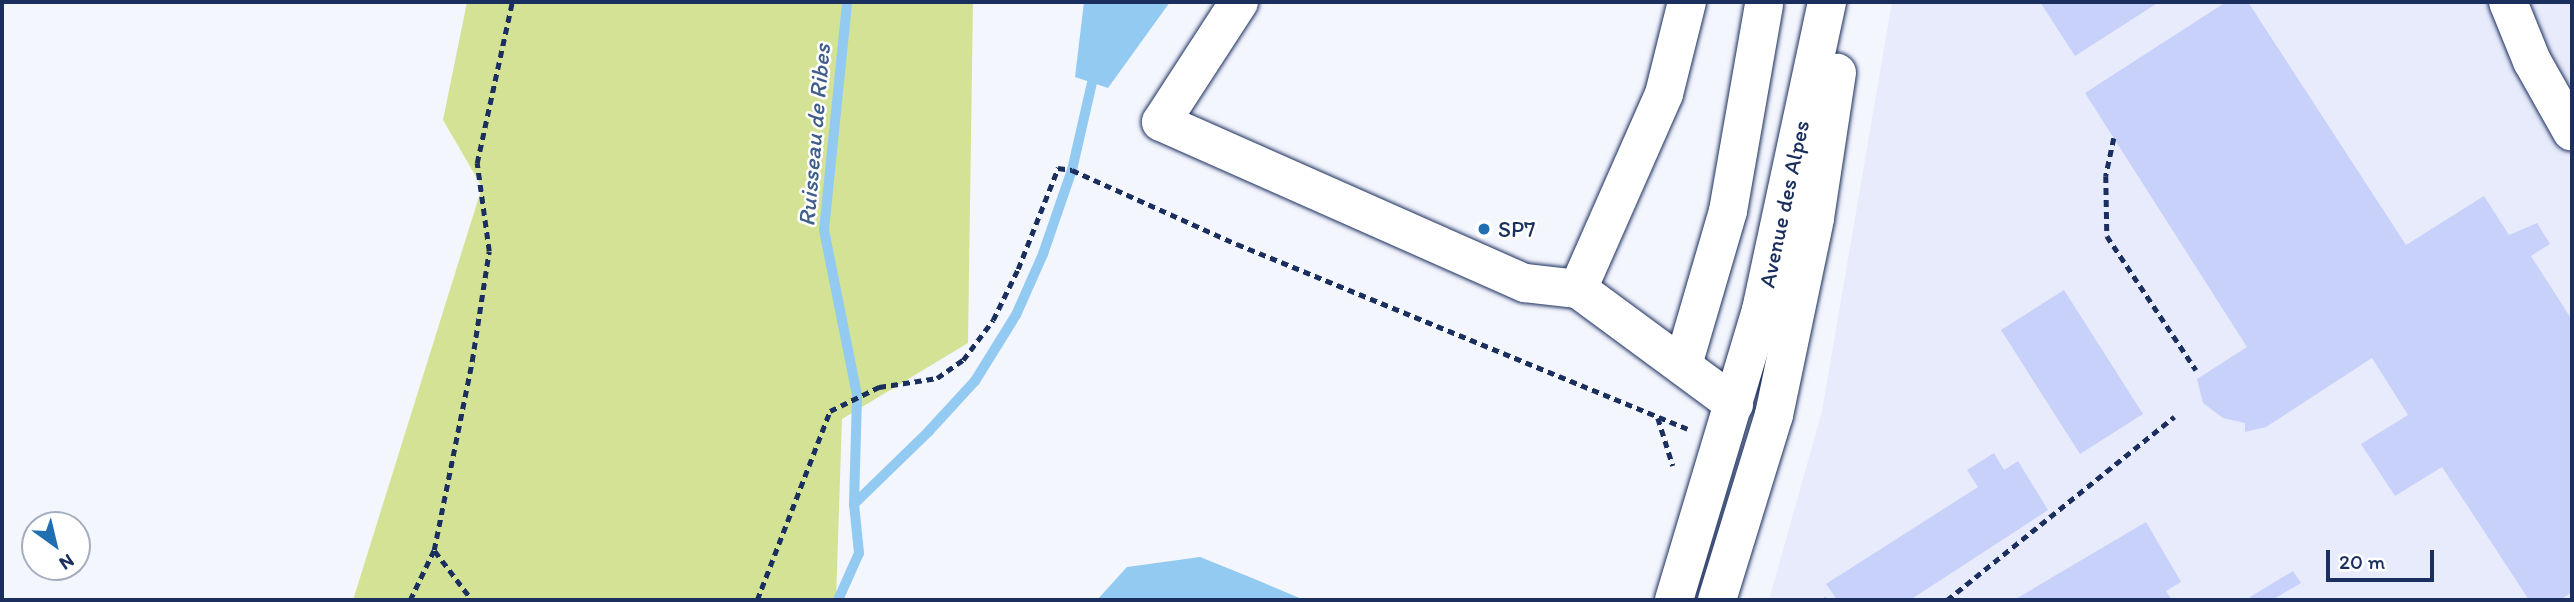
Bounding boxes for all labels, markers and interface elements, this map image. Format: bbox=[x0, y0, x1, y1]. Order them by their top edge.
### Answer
water label: Ruisseau de Ribes bbox=[792, 43, 836, 227]
street label: Avenue des Alpes bbox=[1753, 118, 1815, 290]
place label: SP7 bbox=[1498, 215, 1535, 243]
marker: SP7 bbox=[1476, 221, 1492, 237]
north arrow bbox=[21, 511, 91, 581]
scale bar bbox=[2329, 536, 2438, 580]
text: N bbox=[55, 549, 79, 575]
text: 20 m bbox=[2339, 549, 2385, 574]

